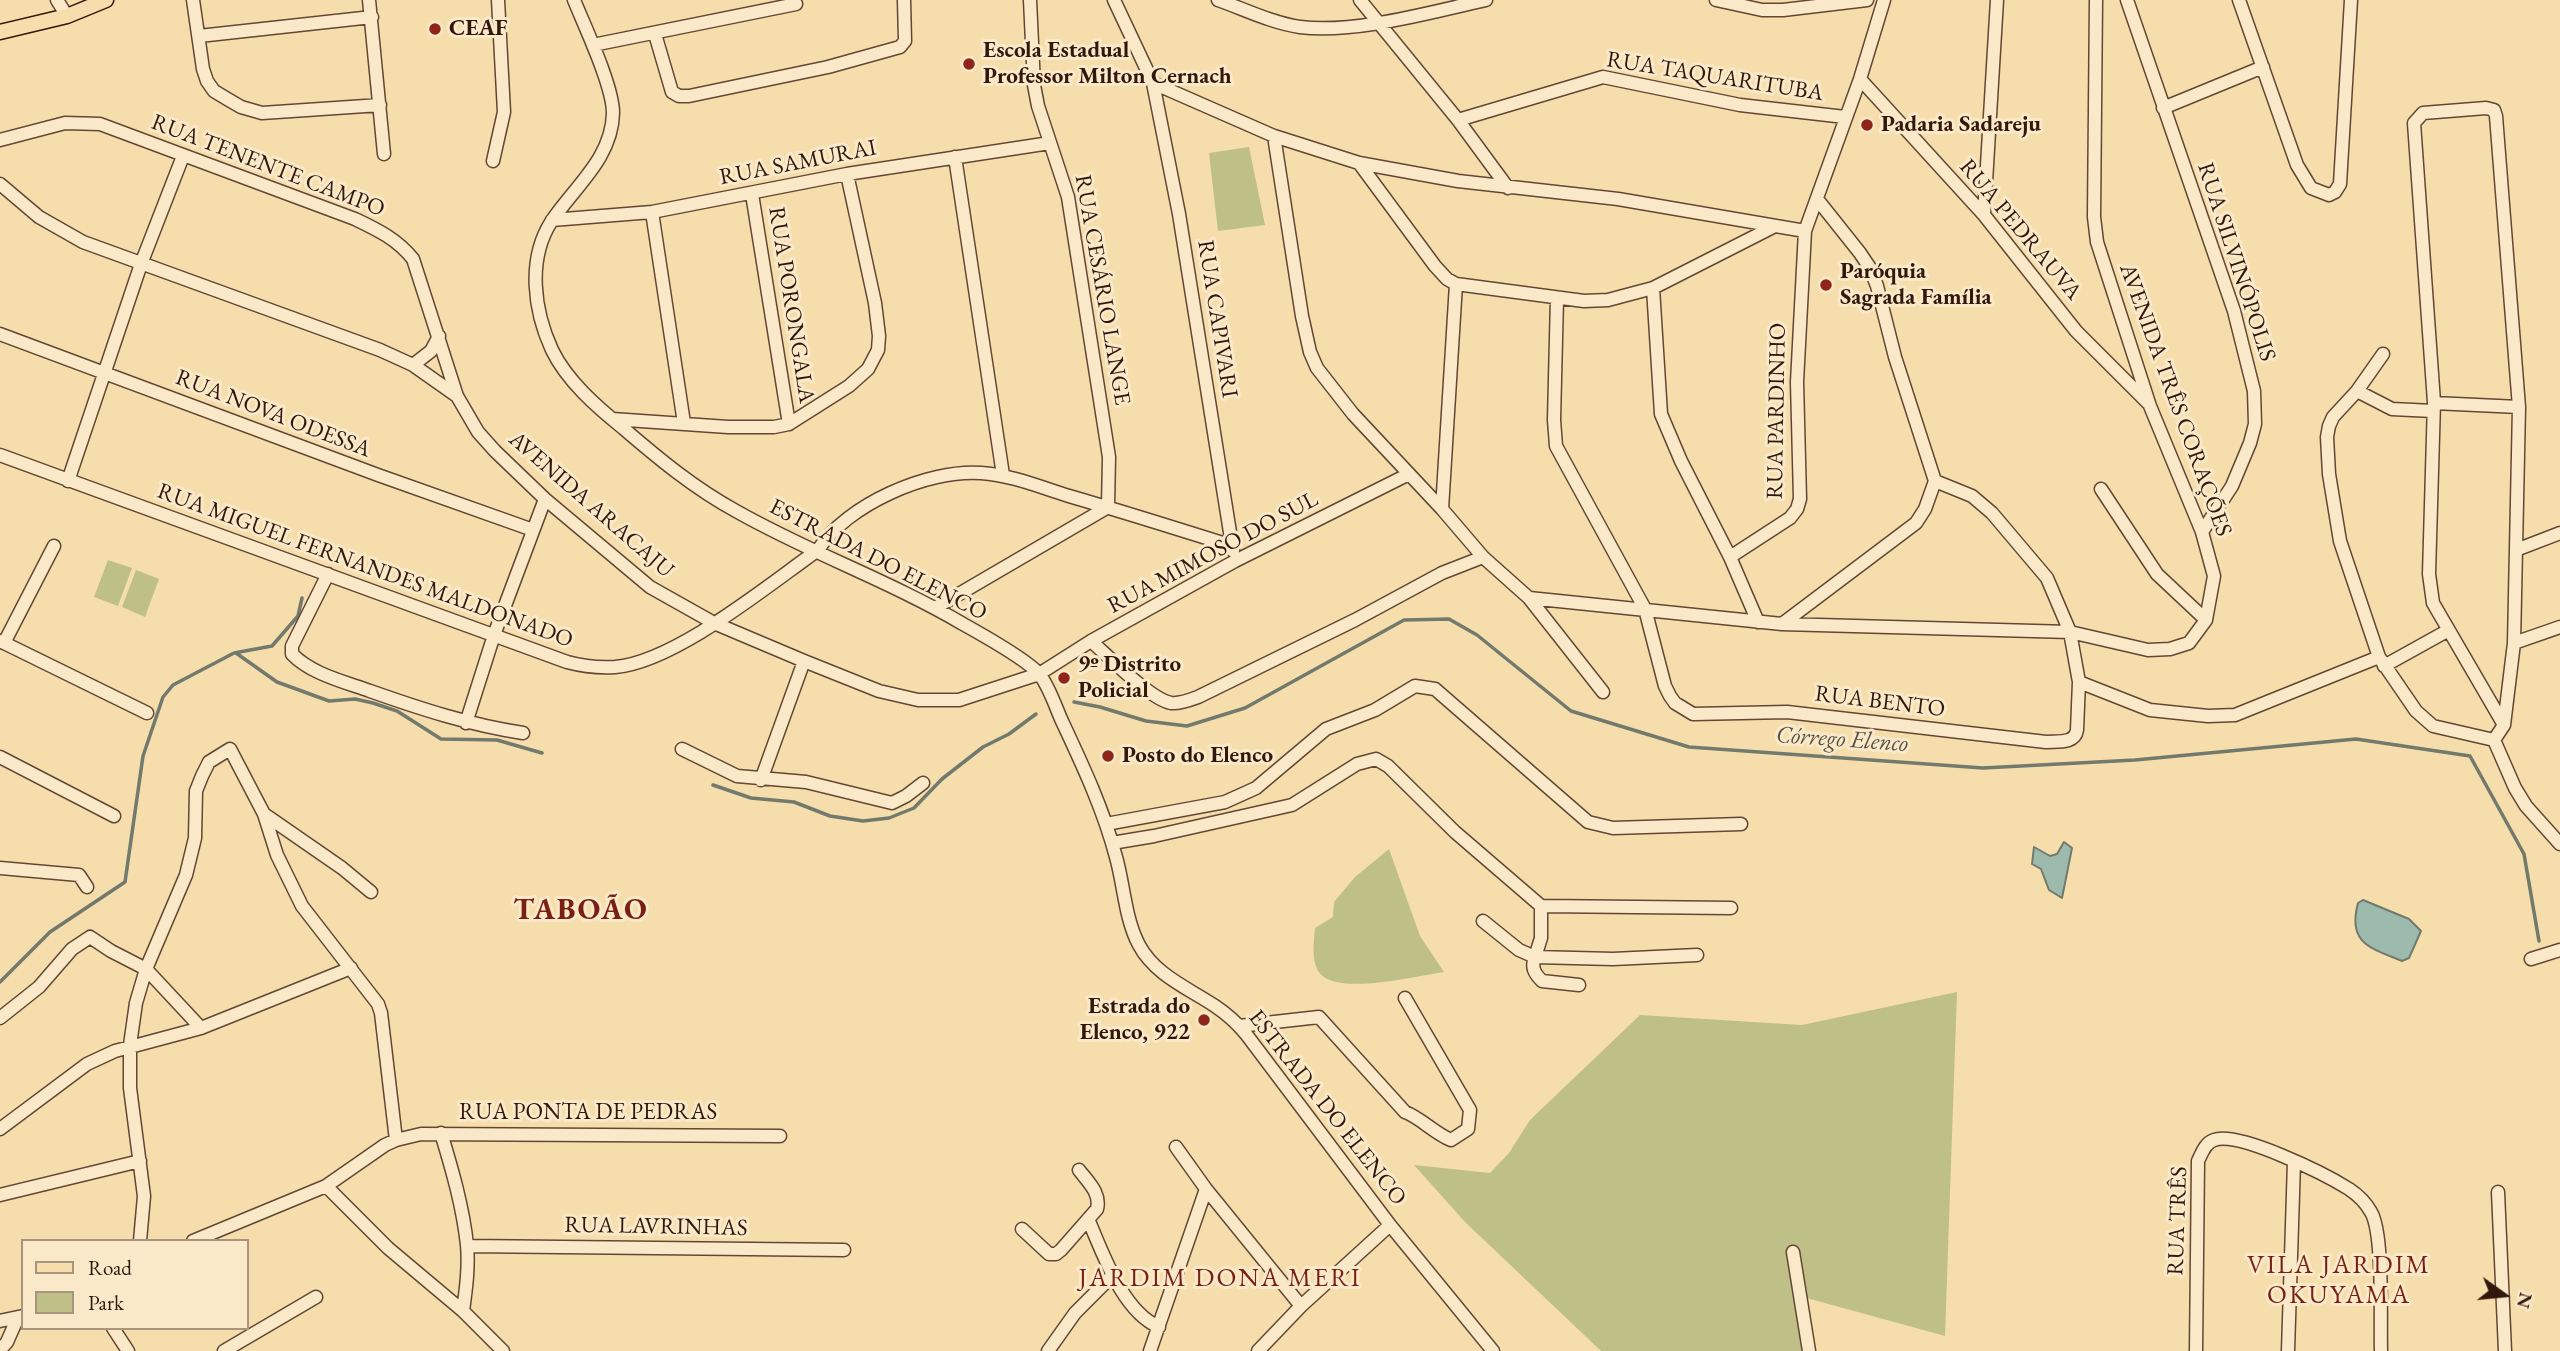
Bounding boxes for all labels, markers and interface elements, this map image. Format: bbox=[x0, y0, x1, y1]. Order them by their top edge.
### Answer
place label: CEAF bbox=[449, 15, 507, 43]
marker: CEAF bbox=[427, 21, 443, 37]
place label: Escola Estadual Professor Milton Cernach bbox=[983, 37, 1232, 91]
street label: RUA TAQUARITUBA bbox=[1605, 46, 1825, 108]
marker: Escola Estadual Professor Milton Cernach bbox=[961, 56, 977, 72]
street label: RUA TENENTE CAMPO bbox=[147, 109, 389, 223]
place label: Padaria Sadareju bbox=[1881, 111, 2041, 139]
marker: Padaria Sadareju bbox=[1859, 117, 1875, 133]
street label: RUA SAMURAI bbox=[717, 134, 879, 192]
street label: RUA PEDRAUVA bbox=[1953, 154, 2087, 306]
street label: RUA SILVINÓPOLIS bbox=[2191, 159, 2281, 365]
street label: RUA CESÁRIO LANGE bbox=[1068, 173, 1136, 407]
street label: RUA PORONGALA bbox=[762, 205, 820, 405]
street label: RUA CAPIVARI bbox=[1191, 238, 1243, 400]
place label: Paróquia Sagrada Família bbox=[1840, 258, 1992, 312]
street label: AVENIDA TRÊS CORAÇÕES bbox=[2113, 260, 2237, 540]
marker: Paróquia Sagrada Família bbox=[1818, 277, 1834, 293]
street label: RUA PARDINHO bbox=[1762, 323, 1792, 499]
street label: RUA NOVA ODESSA bbox=[171, 364, 375, 464]
street label: AVENIDA ARACAJU bbox=[503, 426, 679, 584]
street label: RUA MIGUEL FERNANDES MALDONADO bbox=[153, 478, 577, 654]
street label: RUA MIMOSO DO SUL bbox=[1103, 486, 1323, 620]
street label: ESTRADA DO ELENCO bbox=[765, 493, 991, 627]
place label: 9º Distrito Policial bbox=[1078, 651, 1181, 705]
marker: 9º Distrito Policial bbox=[1056, 670, 1072, 686]
street label: RUA BENTO bbox=[1813, 680, 1947, 724]
water label: Córrego Elenco bbox=[1775, 721, 1909, 759]
place label: Posto do Elenco bbox=[1122, 742, 1273, 770]
marker: Posto do Elenco bbox=[1100, 748, 1116, 764]
district label: TABOÃO bbox=[514, 893, 648, 929]
place label: Estrada do Elenco, 922 bbox=[1080, 993, 1190, 1047]
street label: ESTRADA DO ELENCO bbox=[1242, 1005, 1412, 1211]
marker: Estrada do Elenco, 922 bbox=[1196, 1012, 1212, 1028]
street label: RUA PONTA DE PEDRAS bbox=[459, 1099, 717, 1127]
street label: RUA TRÊS bbox=[2162, 1166, 2194, 1276]
street label: RUA LAVRINHAS bbox=[564, 1212, 748, 1242]
legend bbox=[21, 1239, 248, 1330]
district label: VILA JARDIM OKUYAMA bbox=[2248, 1250, 2430, 1312]
text: Road bbox=[88, 1254, 132, 1281]
north arrow bbox=[2469, 1260, 2539, 1330]
district label: JARDIM DONA MERI bbox=[1080, 1263, 1360, 1295]
text: Park bbox=[88, 1289, 124, 1316]
text: N bbox=[2511, 1290, 2539, 1311]

